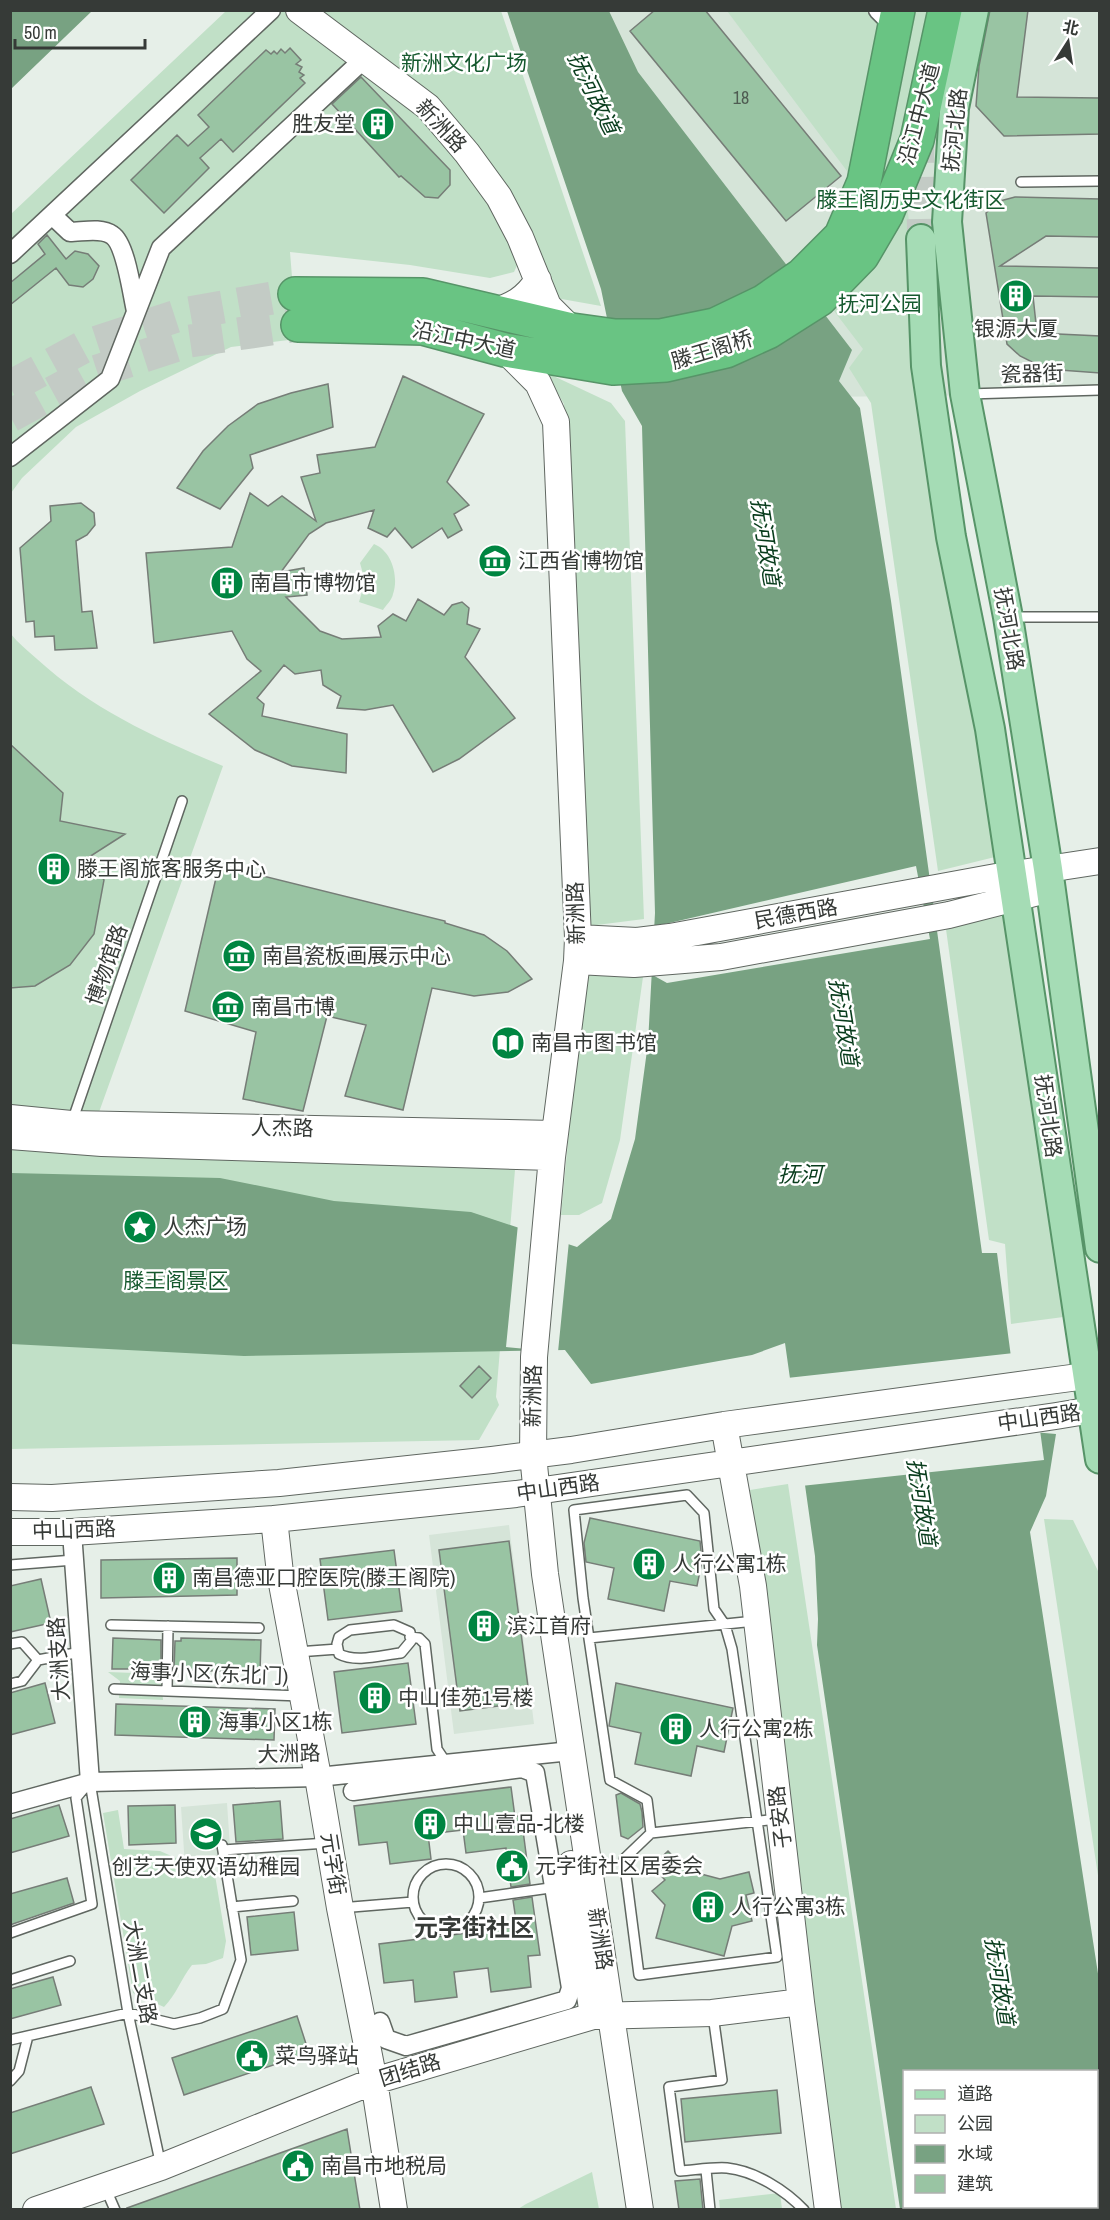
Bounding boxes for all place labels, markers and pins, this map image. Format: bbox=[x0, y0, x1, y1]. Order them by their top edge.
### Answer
building icon: 胜友堂 bbox=[360, 106, 396, 142]
place label: 胜友堂 bbox=[292, 109, 355, 138]
building icon: 银源大厦 bbox=[998, 278, 1034, 314]
place label: 银源大厦 bbox=[974, 314, 1058, 343]
museum icon: 江西省博物馆 bbox=[477, 543, 513, 579]
place label: 江西省博物馆 bbox=[518, 546, 644, 575]
building icon: 南昌市博物馆 bbox=[209, 565, 245, 601]
place label: 南昌市博物馆 bbox=[250, 568, 376, 597]
building icon: 滕王阁旅客服务中心 bbox=[36, 851, 72, 887]
place label: 滕王阁旅客服务中心 bbox=[77, 854, 266, 883]
museum icon: 南昌瓷板画展示中心 bbox=[221, 938, 257, 974]
place label: 南昌瓷板画展示中心 bbox=[262, 941, 451, 970]
museum icon: 南昌市博 bbox=[210, 989, 246, 1025]
place label: 南昌市博 bbox=[251, 992, 335, 1021]
library icon: 南昌市图书馆 bbox=[490, 1025, 526, 1061]
place label: 南昌市图书馆 bbox=[531, 1028, 657, 1057]
place icon: 人杰广场 bbox=[122, 1209, 158, 1245]
place label: 人杰广场 bbox=[163, 1212, 247, 1241]
building icon: 人行公寓1栋 bbox=[631, 1546, 667, 1582]
place label: 人行公寓1栋 bbox=[672, 1549, 787, 1578]
building icon: 南昌德亚口腔医院(滕王阁院) bbox=[151, 1560, 187, 1596]
place label: 南昌德亚口腔医院(滕王阁院) bbox=[192, 1563, 455, 1592]
building icon: 滨江首府 bbox=[466, 1608, 502, 1644]
place label: 滨江首府 bbox=[507, 1611, 591, 1640]
building icon: 中山佳苑1号楼 bbox=[357, 1680, 393, 1716]
place label: 中山佳苑1号楼 bbox=[398, 1683, 534, 1712]
building icon: 海事小区1栋 bbox=[177, 1704, 213, 1740]
place label: 海事小区1栋 bbox=[218, 1707, 333, 1736]
building icon: 人行公寓2栋 bbox=[658, 1711, 694, 1747]
place label: 人行公寓2栋 bbox=[699, 1714, 814, 1743]
building icon: 中山壹品-北楼 bbox=[412, 1806, 448, 1842]
place label: 中山壹品-北楼 bbox=[453, 1809, 585, 1838]
school or university icon: 创艺天使双语幼稚园 bbox=[188, 1816, 224, 1852]
public building icon: 元字街社区居委会 bbox=[494, 1848, 530, 1884]
place label: 元字街社区居委会 bbox=[535, 1851, 703, 1880]
place label: 创艺天使双语幼稚园 bbox=[112, 1852, 301, 1881]
building icon: 人行公寓3栋 bbox=[690, 1889, 726, 1925]
place label: 人行公寓3栋 bbox=[731, 1892, 846, 1921]
public building icon: 菜鸟驿站 bbox=[234, 2038, 270, 2074]
place label: 菜鸟驿站 bbox=[275, 2041, 359, 2070]
public building icon: 南昌市地税局 bbox=[280, 2148, 316, 2184]
place label: 南昌市地税局 bbox=[321, 2151, 447, 2180]

